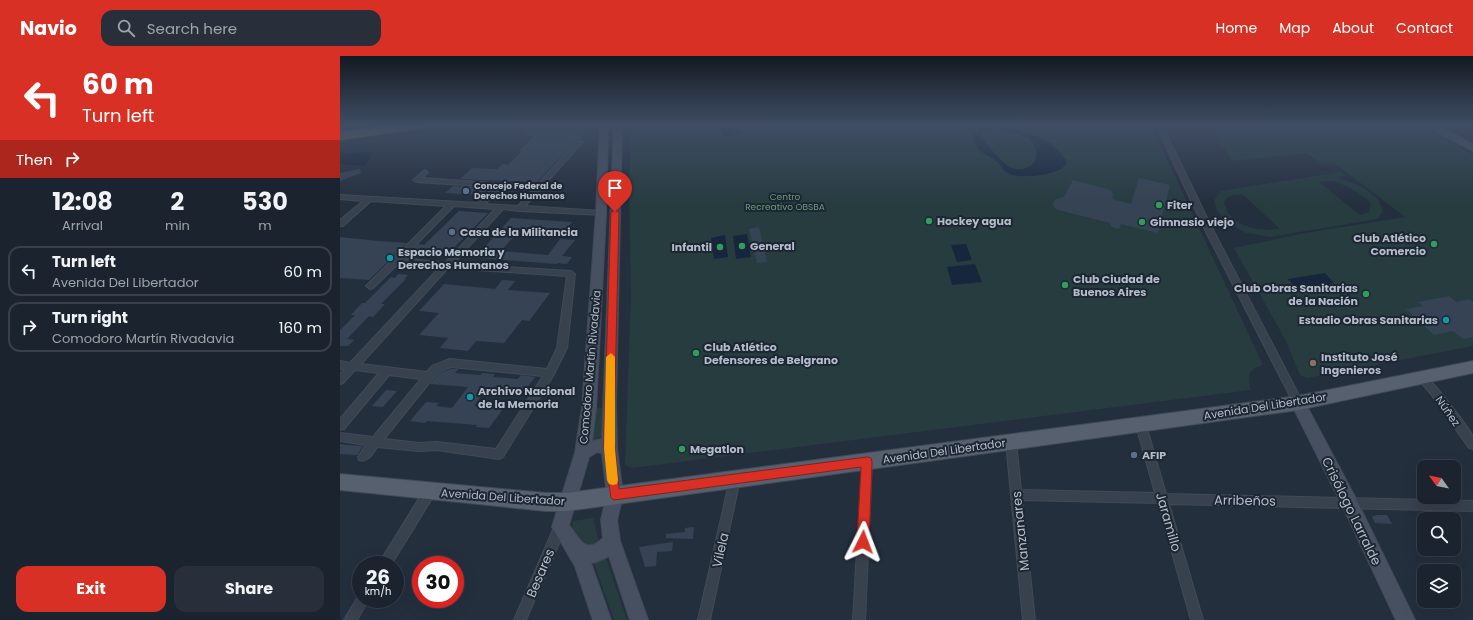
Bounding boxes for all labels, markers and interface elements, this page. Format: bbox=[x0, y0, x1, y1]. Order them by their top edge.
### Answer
search box bbox=[101, 10, 381, 46]
text: Navio bbox=[20, 15, 77, 42]
icon: search bbox=[115, 17, 137, 39]
text: Search here bbox=[147, 18, 237, 39]
text: Home bbox=[1215, 18, 1257, 38]
text: Map bbox=[1279, 18, 1310, 38]
text: About bbox=[1332, 18, 1374, 38]
text: Contact bbox=[1396, 18, 1453, 38]
text: 60 m bbox=[82, 65, 154, 104]
icon: left bbox=[16, 72, 68, 124]
text: Turn left bbox=[82, 103, 154, 128]
icon: right bbox=[61, 148, 83, 170]
text: Then bbox=[16, 149, 53, 170]
pin bbox=[598, 171, 632, 212]
icon: arrive bbox=[604, 177, 626, 199]
place label: Concejo Federal de Derechos Humanos bbox=[474, 180, 565, 202]
text: 12:08 bbox=[52, 185, 113, 218]
text: 2 bbox=[171, 185, 184, 218]
text: 530 bbox=[242, 185, 288, 218]
marker: Concejo Federal de Derechos Humanos bbox=[461, 186, 471, 196]
park label: Centro Recreativo OBSBA bbox=[745, 191, 825, 213]
place label: Fiter bbox=[1167, 197, 1193, 213]
marker: Fiter bbox=[1154, 200, 1164, 210]
place label: Hockey agua bbox=[937, 213, 1011, 229]
place label: Gimnasio viejo bbox=[1150, 214, 1234, 230]
text: Arrival bbox=[62, 216, 103, 235]
text: min bbox=[165, 216, 190, 235]
text: m bbox=[258, 216, 272, 235]
marker: Hockey agua bbox=[924, 216, 934, 226]
marker: Gimnasio viejo bbox=[1137, 217, 1147, 227]
place label: Casa de la Militancia bbox=[460, 224, 578, 240]
marker: Casa de la Militancia bbox=[447, 227, 457, 237]
place label: Club Atlético Comercio bbox=[1353, 230, 1426, 259]
place label: General bbox=[750, 238, 795, 254]
place label: Infantil bbox=[672, 239, 712, 255]
marker: Club Atlético Comercio bbox=[1429, 239, 1439, 249]
marker: General bbox=[737, 241, 747, 251]
marker: Infantil bbox=[715, 242, 725, 252]
place label: Espacio Memoria y Derechos Humanos bbox=[398, 244, 509, 273]
text: Turn left bbox=[52, 251, 116, 272]
marker: Espacio Memoria y Derechos Humanos bbox=[385, 253, 395, 263]
icon: left bbox=[18, 260, 40, 282]
text: 60 m bbox=[284, 261, 322, 282]
place label: Club Ciudad de Buenos Aires bbox=[1073, 271, 1160, 300]
text: Avenida Del Libertador bbox=[52, 273, 199, 292]
marker: Club Ciudad de Buenos Aires bbox=[1060, 280, 1070, 290]
place label: Club Obras Sanitarias de la Nación bbox=[1234, 280, 1358, 309]
street label: Comodoro Martín Rivadavia bbox=[575, 289, 605, 445]
marker: Club Obras Sanitarias de la Nación bbox=[1361, 289, 1371, 299]
text: Turn right bbox=[52, 307, 128, 328]
place label: Estadio Obras Sanitarias bbox=[1299, 312, 1438, 328]
marker: Estadio Obras Sanitarias bbox=[1441, 315, 1451, 325]
icon: right bbox=[18, 316, 40, 338]
text: 160 m bbox=[279, 317, 322, 338]
text: Comodoro Martín Rivadavia bbox=[52, 329, 234, 348]
place label: Club Atlético Defensores de Belgrano bbox=[704, 339, 838, 368]
marker: Club Atlético Defensores de Belgrano bbox=[691, 348, 701, 358]
place label: Instituto José Ingenieros bbox=[1321, 349, 1398, 378]
marker: Instituto José Ingenieros bbox=[1308, 358, 1318, 368]
place label: Archivo Nacional de la Memoria bbox=[478, 383, 575, 412]
street label: Avenida Del Libertador bbox=[1202, 388, 1328, 424]
marker: Archivo Nacional de la Memoria bbox=[465, 392, 475, 402]
street label: Núñez bbox=[1432, 393, 1464, 429]
street label: Avenida Del Libertador bbox=[881, 434, 1007, 468]
place label: Megatlon bbox=[690, 441, 744, 457]
marker: Megatlon bbox=[677, 444, 687, 454]
place label: AFIP bbox=[1142, 447, 1166, 463]
marker: AFIP bbox=[1129, 450, 1139, 460]
street label: Crisólogo Larralde bbox=[1317, 454, 1386, 569]
north arrow bbox=[1417, 460, 1461, 504]
map controls bbox=[1417, 460, 1461, 608]
street label: Avenida Del Libertador bbox=[441, 485, 565, 509]
street label: Manzanares bbox=[1007, 490, 1034, 572]
street label: Jaramillo bbox=[1151, 490, 1186, 554]
street label: Arribeños bbox=[1214, 490, 1276, 511]
button: search bbox=[1417, 512, 1461, 556]
position arrow bbox=[842, 521, 884, 563]
street label: Vilela bbox=[707, 531, 734, 569]
street label: Besares bbox=[522, 546, 559, 601]
speed limit sign: 30 bbox=[412, 556, 464, 608]
text: 26 bbox=[366, 563, 390, 591]
button: layers bbox=[1417, 564, 1461, 608]
button: Exit bbox=[16, 566, 166, 612]
button: Share bbox=[174, 566, 324, 612]
text: km/h bbox=[365, 584, 391, 599]

